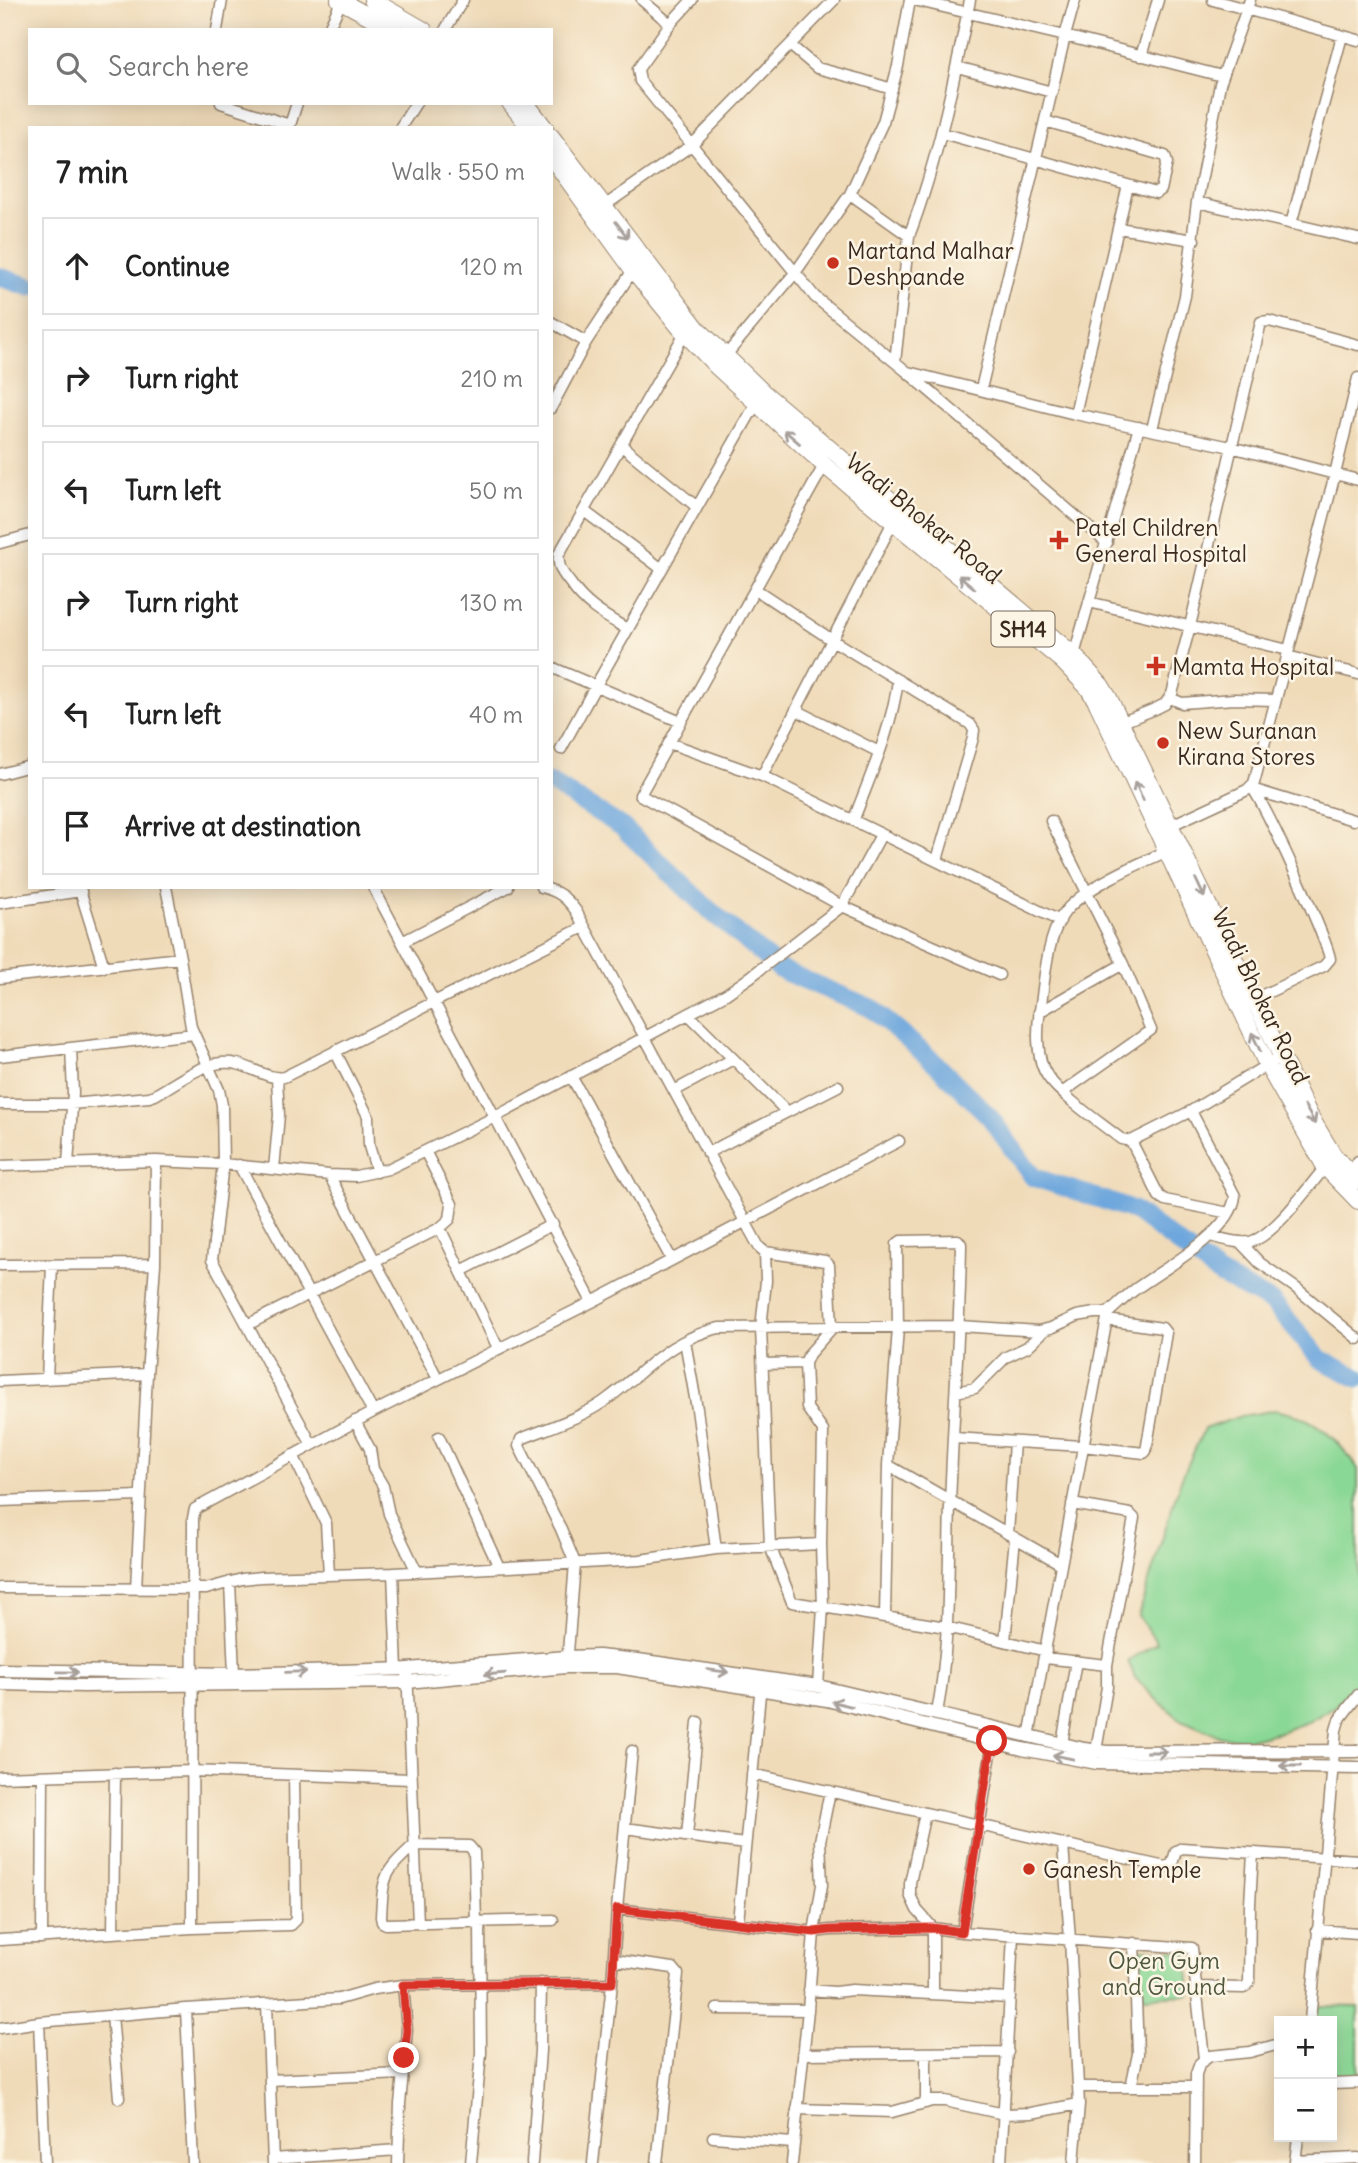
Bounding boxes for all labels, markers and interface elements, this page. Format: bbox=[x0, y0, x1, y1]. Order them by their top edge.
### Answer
search box bbox=[28, 28, 553, 105]
icon: search bbox=[52, 48, 90, 86]
text: Search here bbox=[108, 50, 249, 83]
text: 7 min bbox=[56, 153, 128, 191]
text: Walk · 550 m bbox=[392, 157, 525, 186]
one-way arrow bbox=[614, 220, 629, 239]
place label: Martand Malhar Deshpande bbox=[847, 236, 1014, 291]
icon: ahead bbox=[58, 247, 96, 285]
text: Continue bbox=[125, 250, 230, 283]
text: 120 m bbox=[460, 252, 523, 281]
marker: Martand Malhar Deshpande bbox=[825, 255, 841, 271]
icon: right bbox=[58, 359, 96, 397]
text: Turn right bbox=[125, 362, 238, 395]
text: 210 m bbox=[460, 364, 523, 393]
one-way arrow bbox=[784, 428, 801, 445]
street label: Wadi Bhokar Road bbox=[840, 446, 1008, 590]
icon: left bbox=[58, 471, 96, 509]
text: Turn left bbox=[125, 474, 221, 507]
text: 50 m bbox=[469, 476, 523, 505]
place label: Patel Children General Hospital bbox=[1075, 513, 1247, 568]
marker: Patel Children General Hospital bbox=[1049, 530, 1069, 550]
one-way arrow bbox=[958, 574, 976, 590]
icon: right bbox=[58, 583, 96, 621]
text: Turn right bbox=[125, 586, 238, 619]
text: 130 m bbox=[460, 588, 523, 617]
road number: SH14 bbox=[992, 612, 1054, 646]
place label: Mamta Hospital bbox=[1172, 652, 1334, 681]
marker: Mamta Hospital bbox=[1146, 656, 1166, 676]
icon: left bbox=[58, 695, 96, 733]
text: Turn left bbox=[125, 698, 221, 731]
text: 40 m bbox=[469, 700, 523, 729]
place label: New Suranan Kirana Stores bbox=[1177, 716, 1317, 771]
marker: New Suranan Kirana Stores bbox=[1155, 735, 1171, 751]
one-way arrow bbox=[1132, 781, 1145, 803]
icon: arrive bbox=[58, 807, 96, 845]
text: Arrive at destination bbox=[125, 810, 361, 843]
one-way arrow bbox=[1194, 877, 1207, 898]
street label: Wadi Bhokar Road bbox=[1206, 903, 1316, 1089]
one-way arrow bbox=[1249, 1032, 1262, 1053]
one-way arrow bbox=[1303, 1104, 1317, 1124]
one-way arrow bbox=[56, 1665, 79, 1678]
one-way arrow bbox=[706, 1665, 729, 1678]
one-way arrow bbox=[284, 1666, 307, 1679]
one-way arrow bbox=[484, 1668, 507, 1681]
one-way arrow bbox=[831, 1697, 854, 1710]
route start bbox=[976, 1725, 1007, 1756]
one-way arrow bbox=[1145, 1745, 1168, 1759]
one-way arrow bbox=[1052, 1750, 1075, 1764]
one-way arrow bbox=[1279, 1760, 1302, 1773]
place label: Ganesh Temple bbox=[1043, 1855, 1201, 1884]
marker: Ganesh Temple bbox=[1021, 1861, 1037, 1877]
park label: Open Gym and Ground bbox=[1102, 1946, 1226, 2001]
map controls bbox=[1274, 2016, 1337, 2142]
button: + bbox=[1274, 2016, 1337, 2079]
route end bbox=[388, 2042, 419, 2073]
button: − bbox=[1274, 2079, 1337, 2142]

